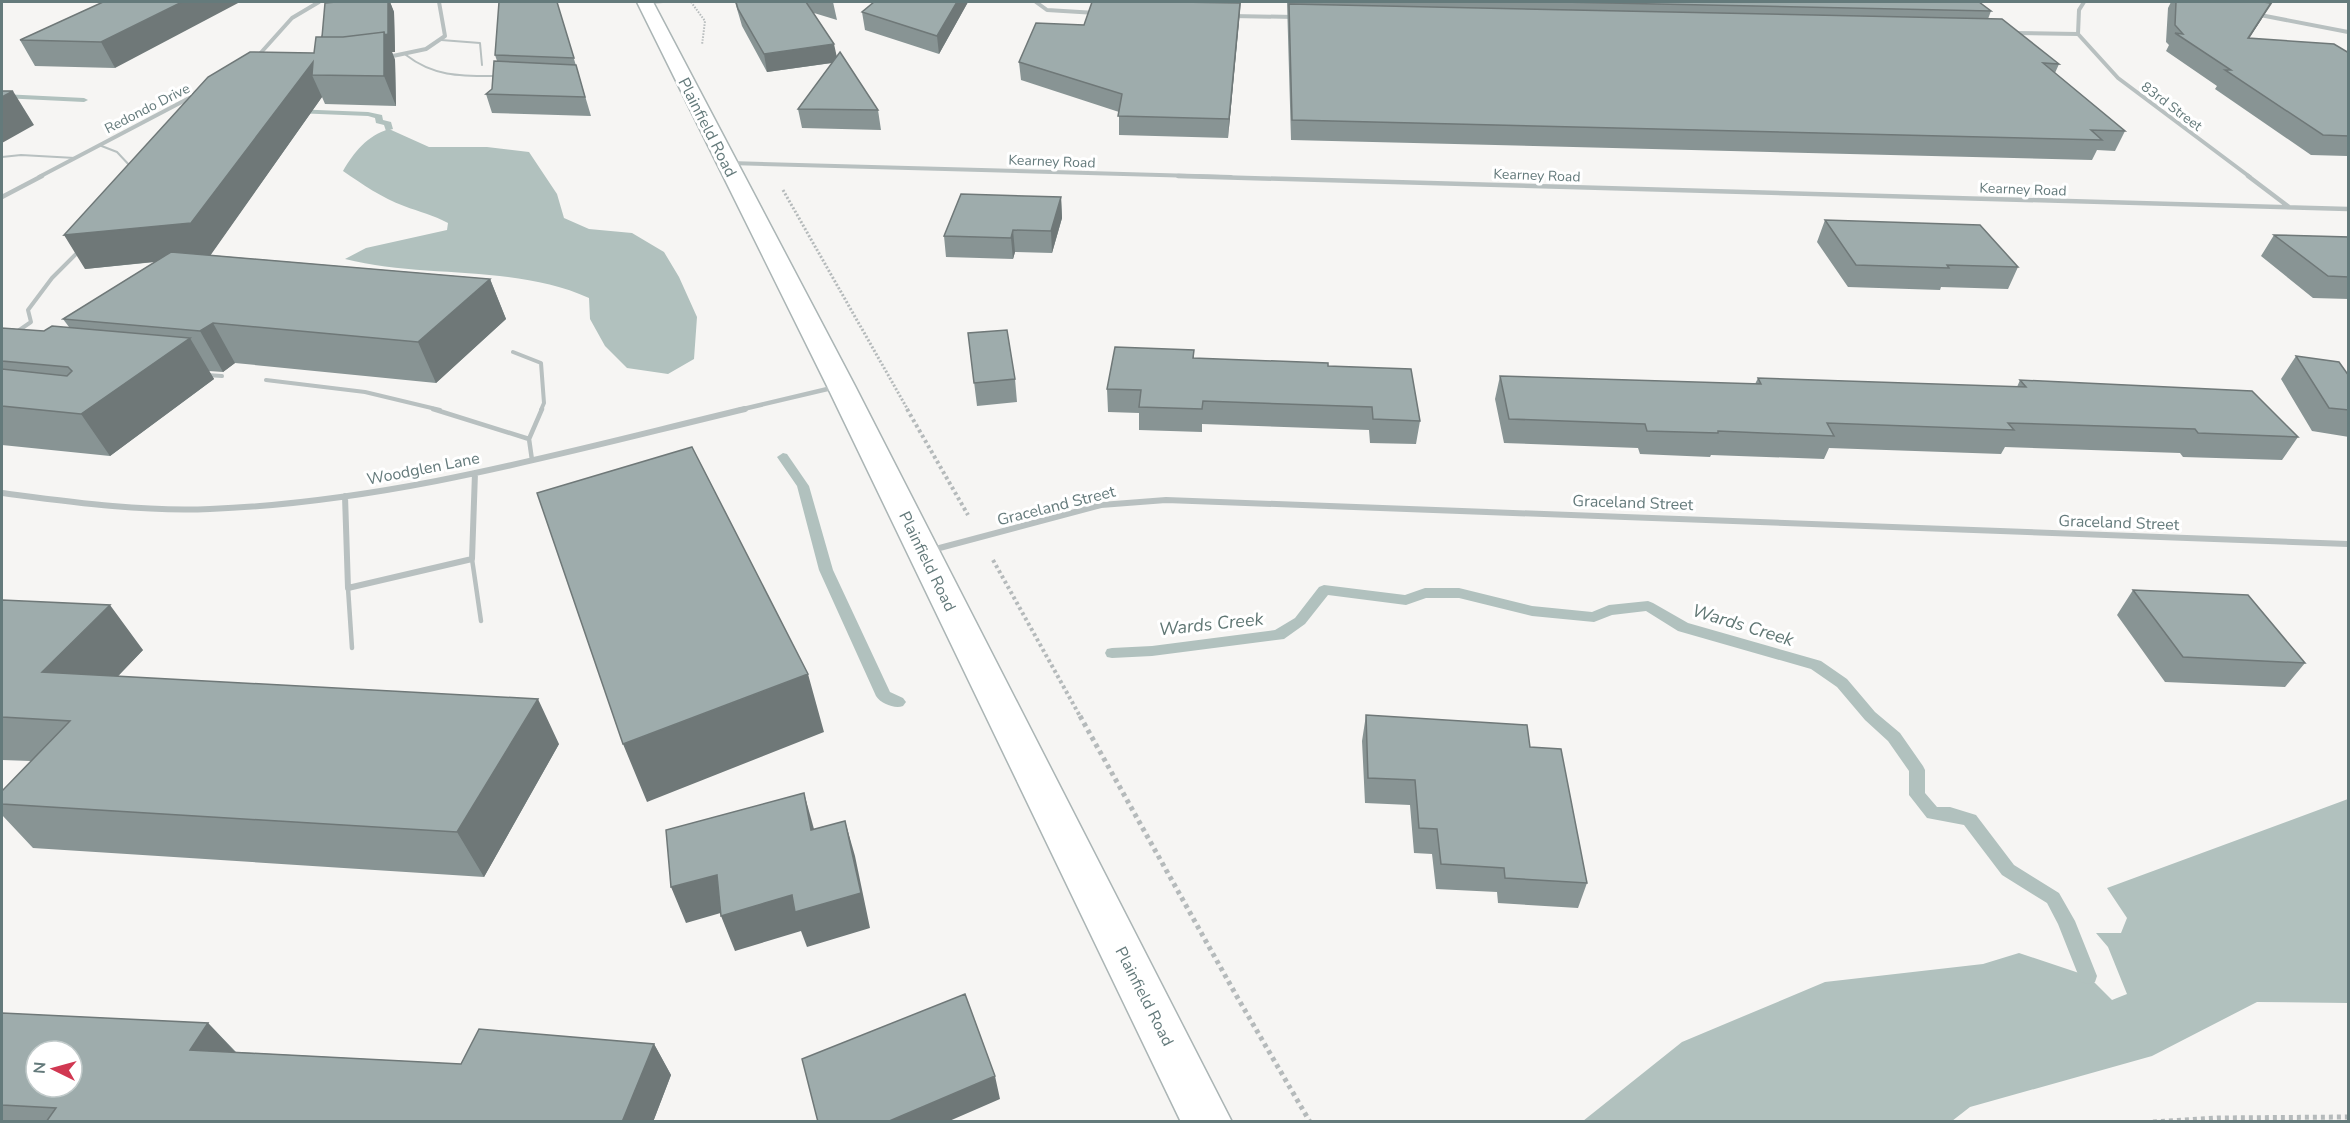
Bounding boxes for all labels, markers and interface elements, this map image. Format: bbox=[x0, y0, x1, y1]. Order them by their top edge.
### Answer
street label: Plainfield Road bbox=[673, 74, 742, 181]
street label: 83rd Street bbox=[2137, 77, 2206, 136]
street label: Redondo Drive bbox=[101, 79, 193, 138]
street label: Kearney Road bbox=[1008, 150, 1096, 173]
street label: Kearney Road bbox=[1493, 164, 1581, 187]
street label: Kearney Road bbox=[1979, 178, 2067, 201]
street label: Woodglen Lane bbox=[365, 447, 481, 491]
street label: Graceland Street bbox=[995, 481, 1118, 531]
street label: Graceland Street bbox=[1572, 490, 1694, 516]
street label: Plainfield Road bbox=[893, 508, 961, 615]
street label: Graceland Street bbox=[2058, 510, 2180, 536]
water label: Wards Creek bbox=[1689, 598, 1798, 652]
water label: Wards Creek bbox=[1158, 606, 1265, 641]
street label: Plainfield Road bbox=[1110, 943, 1179, 1050]
north arrow bbox=[24, 1039, 84, 1099]
text: N bbox=[29, 1061, 52, 1075]

